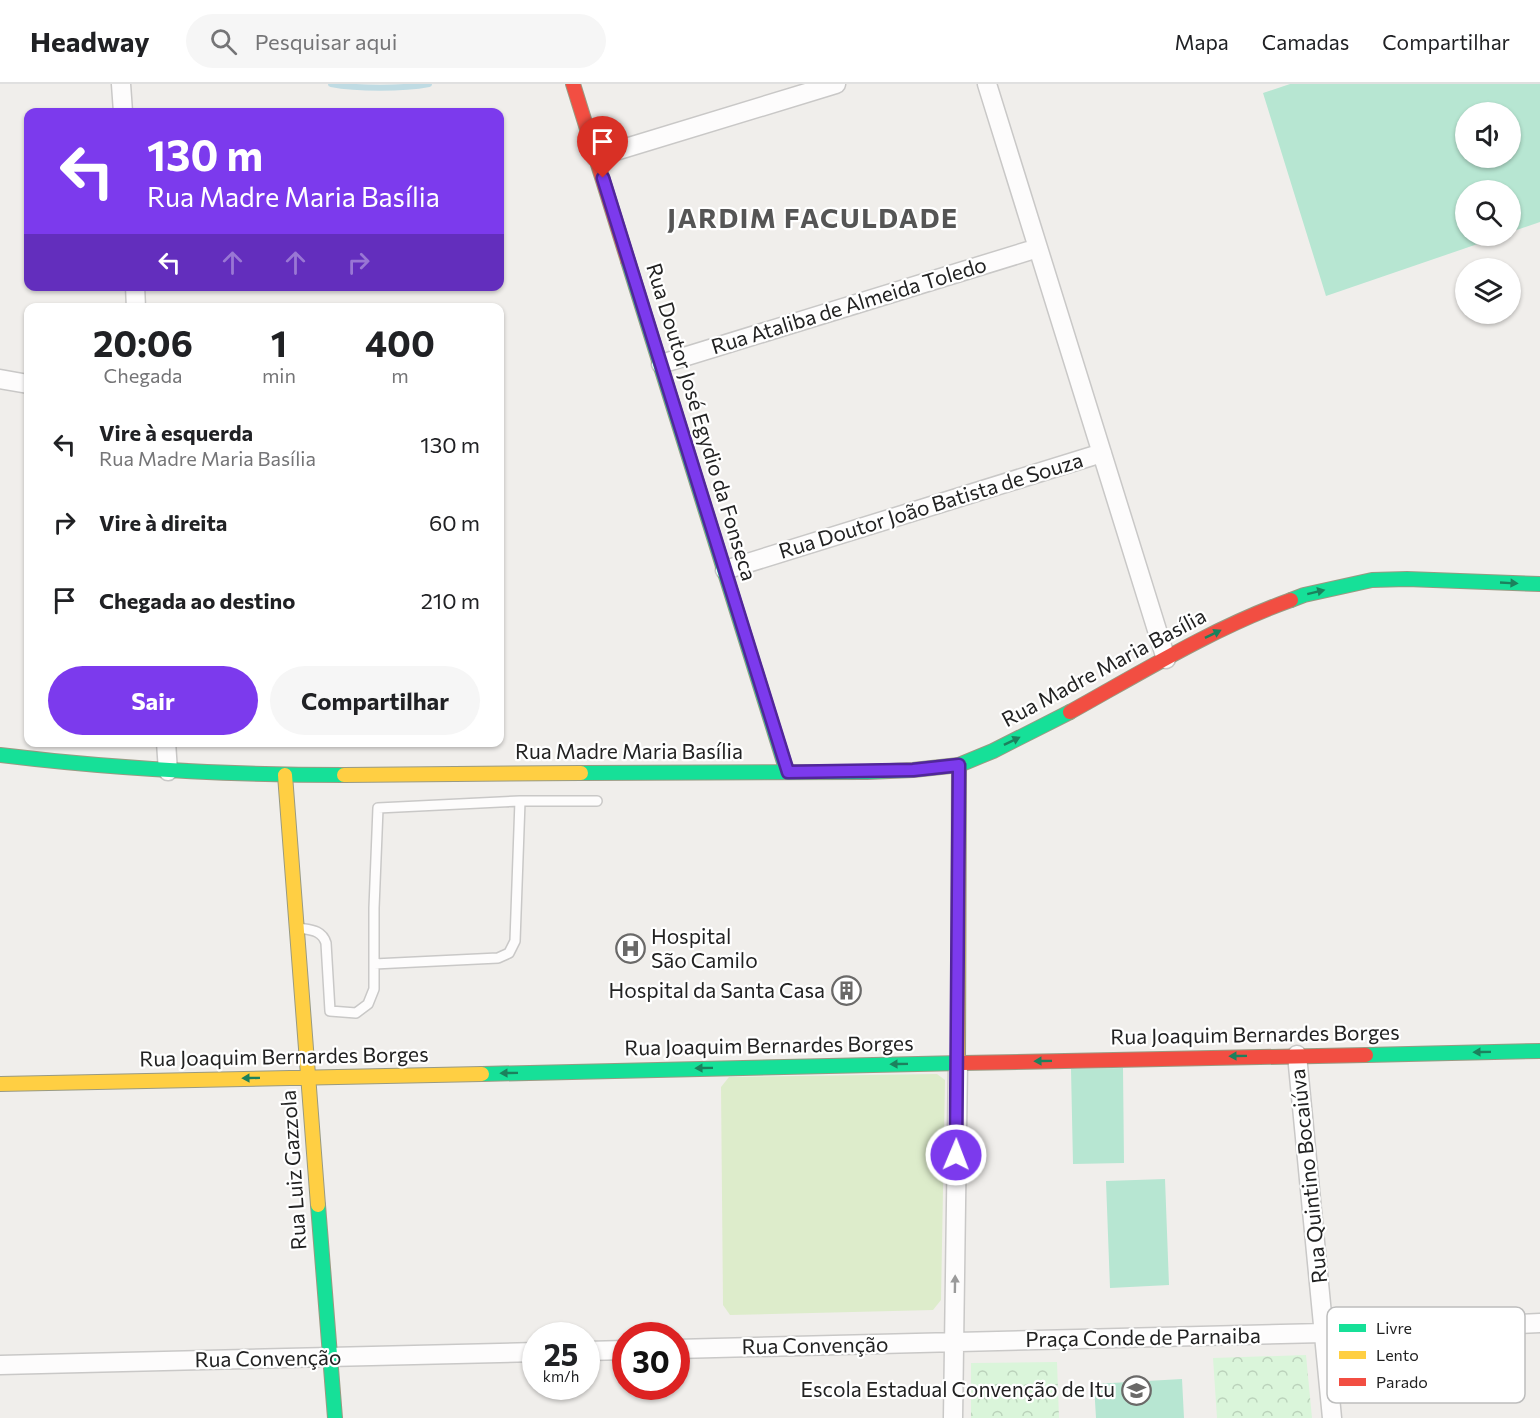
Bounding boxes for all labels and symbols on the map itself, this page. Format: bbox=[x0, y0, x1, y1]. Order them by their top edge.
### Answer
pin bbox=[577, 116, 628, 178]
district label: JARDIM FACULDADE bbox=[667, 201, 959, 234]
street label: Rua Ataliba de Almeida Toledo bbox=[708, 251, 989, 358]
street label: Rua Doutor José Egydio da Fonseca bbox=[642, 260, 763, 583]
street label: Rua Doutor João Batista de Souza bbox=[775, 446, 1086, 563]
one-way arrow bbox=[1500, 579, 1519, 588]
one-way arrow bbox=[1307, 587, 1325, 597]
street label: Rua Madre Maria Basília bbox=[997, 602, 1210, 731]
one-way arrow bbox=[1204, 629, 1221, 638]
one-way arrow bbox=[1004, 736, 1021, 746]
street label: Rua Madre Maria Basília bbox=[515, 738, 743, 763]
place label: Hospital São Camilo bbox=[651, 923, 758, 972]
hospital icon: Hospital São Camilo bbox=[614, 933, 646, 965]
building icon: Hospital da Santa Casa bbox=[830, 975, 862, 1007]
place label: Hospital da Santa Casa bbox=[609, 977, 825, 1002]
street label: Rua Joaquim Bernardes Borges bbox=[1110, 1018, 1400, 1049]
street label: Rua Joaquim Bernardes Borges bbox=[624, 1029, 914, 1060]
street label: Rua Joaquim Bernardes Borges bbox=[139, 1040, 429, 1071]
one-way arrow bbox=[1472, 1047, 1491, 1057]
one-way arrow bbox=[1229, 1052, 1248, 1061]
one-way arrow bbox=[1034, 1056, 1053, 1065]
one-way arrow bbox=[890, 1059, 909, 1068]
one-way arrow bbox=[695, 1064, 714, 1073]
one-way arrow bbox=[500, 1068, 519, 1078]
street label: Rua Quintino Bocaiúva bbox=[1284, 1068, 1331, 1285]
one-way arrow bbox=[242, 1073, 261, 1083]
street label: Rua Luiz Gazzola bbox=[274, 1089, 311, 1251]
position arrow bbox=[924, 1123, 988, 1187]
one-way arrow bbox=[950, 1274, 960, 1293]
legend bbox=[1327, 1307, 1525, 1403]
text: Livre bbox=[1376, 1318, 1412, 1337]
speed limit sign: 30 bbox=[612, 1322, 690, 1400]
street label: Praça Conde de Parnaiba bbox=[1025, 1322, 1261, 1351]
street label: Rua Convenção bbox=[741, 1331, 889, 1358]
street label: Rua Convenção bbox=[194, 1344, 342, 1371]
text: Lento bbox=[1376, 1345, 1419, 1364]
text: Parado bbox=[1376, 1372, 1428, 1391]
school or university icon: Escola Estadual Convenção de Itu bbox=[1120, 1374, 1152, 1406]
place label: Escola Estadual Convenção de Itu bbox=[801, 1376, 1115, 1401]

